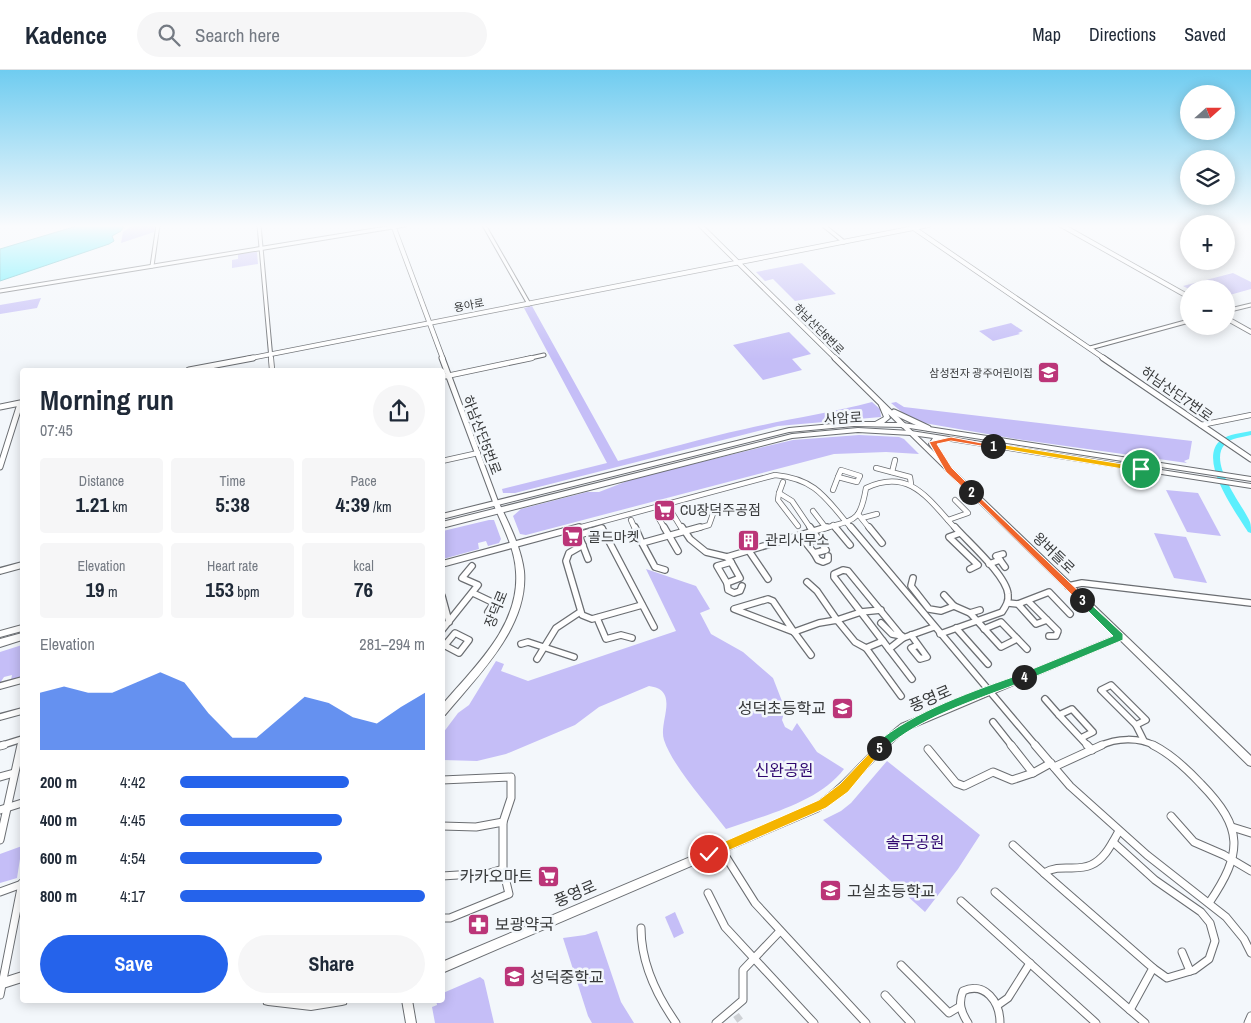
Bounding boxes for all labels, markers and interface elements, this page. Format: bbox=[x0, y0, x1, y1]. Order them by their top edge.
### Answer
search box bbox=[137, 12, 487, 57]
text: Kadence bbox=[25, 19, 107, 51]
icon: search bbox=[155, 21, 183, 49]
text: Search here bbox=[195, 22, 280, 48]
text: Map bbox=[1032, 22, 1061, 47]
text: Directions bbox=[1089, 22, 1156, 47]
text: Saved bbox=[1184, 22, 1226, 47]
north arrow bbox=[1180, 85, 1235, 140]
map controls bbox=[1180, 85, 1235, 335]
button: layers bbox=[1180, 150, 1235, 205]
button: + bbox=[1180, 215, 1235, 270]
button: − bbox=[1180, 280, 1235, 335]
street label: 용아로 bbox=[453, 295, 485, 315]
street label: 하남산단6번로 bbox=[791, 301, 847, 357]
school or university icon: 삼성전자 광주어린이집 bbox=[1037, 361, 1061, 385]
street label: 하남산단7번로 bbox=[1138, 363, 1217, 425]
place label: 삼성전자 광주어린이집 bbox=[929, 366, 1033, 380]
text: Morning run bbox=[40, 381, 174, 419]
button: share bbox=[373, 385, 425, 437]
street label: 하남산단5번로 bbox=[459, 393, 505, 477]
street label: 사암로 bbox=[823, 408, 863, 428]
text: 07:45 bbox=[40, 419, 73, 441]
pin: 1 bbox=[980, 434, 1006, 458]
text: 1 bbox=[990, 437, 997, 455]
pin bbox=[1120, 448, 1162, 490]
icon: arrive bbox=[1127, 455, 1155, 483]
text: Distance bbox=[79, 472, 124, 490]
text: Time bbox=[220, 472, 245, 490]
text: Pace bbox=[350, 472, 377, 490]
pin: 2 bbox=[958, 480, 984, 504]
text: 2 bbox=[968, 483, 975, 501]
text: 1.21 bbox=[75, 490, 109, 519]
text: 5:38 bbox=[215, 490, 250, 519]
text: 4:39 bbox=[335, 490, 370, 519]
text: km bbox=[109, 498, 128, 516]
text: /km bbox=[370, 498, 392, 516]
supermarket icon: CU장덕주공점 bbox=[652, 498, 676, 522]
place label: CU장덕주공점 bbox=[680, 501, 761, 519]
supermarket icon: 골드마켓 bbox=[560, 525, 584, 549]
place label: 골드마켓 bbox=[588, 528, 640, 546]
building icon: 관리사무소 bbox=[737, 528, 761, 552]
street label: 왕버들로 bbox=[1029, 529, 1079, 577]
place label: 관리사무소 bbox=[765, 531, 830, 549]
text: Elevation bbox=[78, 557, 125, 575]
text: Heart rate bbox=[207, 557, 258, 575]
text: kcal bbox=[353, 557, 374, 575]
text: 19 bbox=[86, 575, 105, 604]
text: 153 bbox=[205, 575, 234, 604]
text: 76 bbox=[354, 575, 373, 604]
text: m bbox=[105, 583, 117, 601]
text: bpm bbox=[234, 583, 260, 601]
street label: 장덕로 bbox=[480, 588, 512, 630]
pin: 3 bbox=[1070, 588, 1094, 612]
text: 3 bbox=[1079, 591, 1086, 609]
text: Elevation bbox=[40, 633, 95, 655]
text: 281–294 m bbox=[359, 633, 425, 655]
pin: 4 bbox=[1012, 664, 1036, 690]
text: 4 bbox=[1021, 668, 1028, 686]
street label: 풍영로 bbox=[905, 679, 955, 717]
school or university icon: 성덕초등학교 bbox=[830, 696, 854, 720]
place label: 성덕초등학교 bbox=[738, 697, 826, 719]
pin: 5 bbox=[866, 736, 892, 760]
text: 5 bbox=[876, 739, 883, 757]
park label: 신완공원 bbox=[755, 759, 813, 781]
text: 200 m bbox=[40, 771, 77, 793]
text: 4:42 bbox=[120, 771, 146, 793]
text: 400 m bbox=[40, 809, 77, 831]
text: 4:45 bbox=[120, 809, 146, 831]
park label: 솔무공원 bbox=[886, 831, 944, 853]
pin bbox=[688, 833, 730, 875]
icon: check bbox=[695, 840, 723, 868]
text: 600 m bbox=[40, 847, 77, 869]
text: 4:54 bbox=[120, 847, 146, 869]
supermarket icon: 카카오마트 bbox=[537, 864, 561, 888]
place label: 카카오마트 bbox=[459, 865, 533, 887]
street label: 풍영로 bbox=[550, 874, 600, 912]
school or university icon: 고실초등학교 bbox=[819, 879, 843, 903]
place label: 고실초등학교 bbox=[847, 880, 935, 902]
text: 800 m bbox=[40, 885, 77, 907]
text: 4:17 bbox=[120, 885, 146, 907]
pharmacy icon: 보광약국 bbox=[467, 912, 491, 936]
place label: 보광약국 bbox=[495, 913, 554, 935]
button: Save bbox=[40, 935, 228, 993]
button: Share bbox=[238, 935, 425, 993]
school or university icon: 성덕중학교 bbox=[502, 965, 526, 989]
place label: 성덕중학교 bbox=[530, 966, 604, 988]

